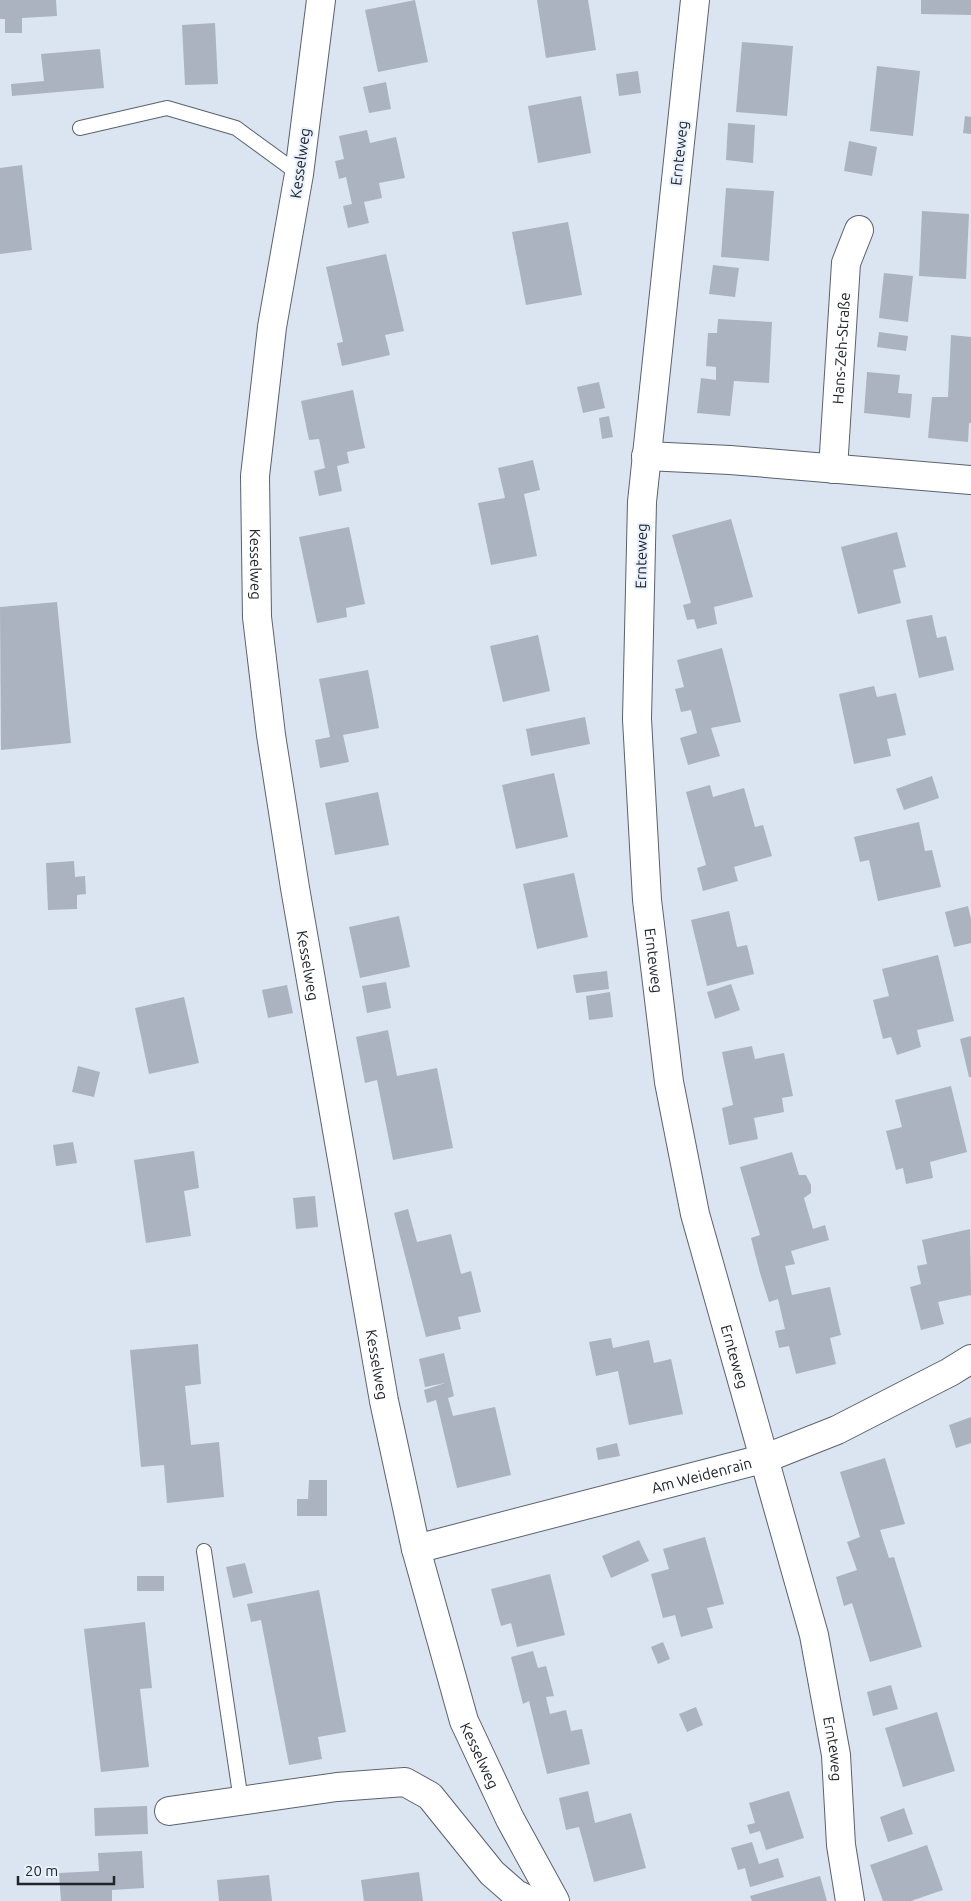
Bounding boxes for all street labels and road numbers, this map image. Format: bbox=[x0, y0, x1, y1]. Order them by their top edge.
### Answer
street label: Ernteweg bbox=[667, 120, 691, 186]
street label: Kesselweg bbox=[287, 127, 313, 199]
street label: Hans-Zeh-Straße bbox=[829, 292, 853, 405]
street label: Ernteweg bbox=[632, 523, 650, 589]
street label: Kesselweg bbox=[247, 529, 265, 600]
street label: Ernteweg bbox=[642, 927, 667, 994]
street label: Kesselweg bbox=[294, 929, 323, 1002]
street label: Ernteweg bbox=[718, 1323, 752, 1390]
street label: Kesselweg bbox=[363, 1328, 392, 1401]
street label: Am Weidenrain bbox=[650, 1454, 753, 1496]
street label: Ernteweg bbox=[821, 1715, 846, 1782]
street label: Kesselweg bbox=[457, 1720, 503, 1791]

